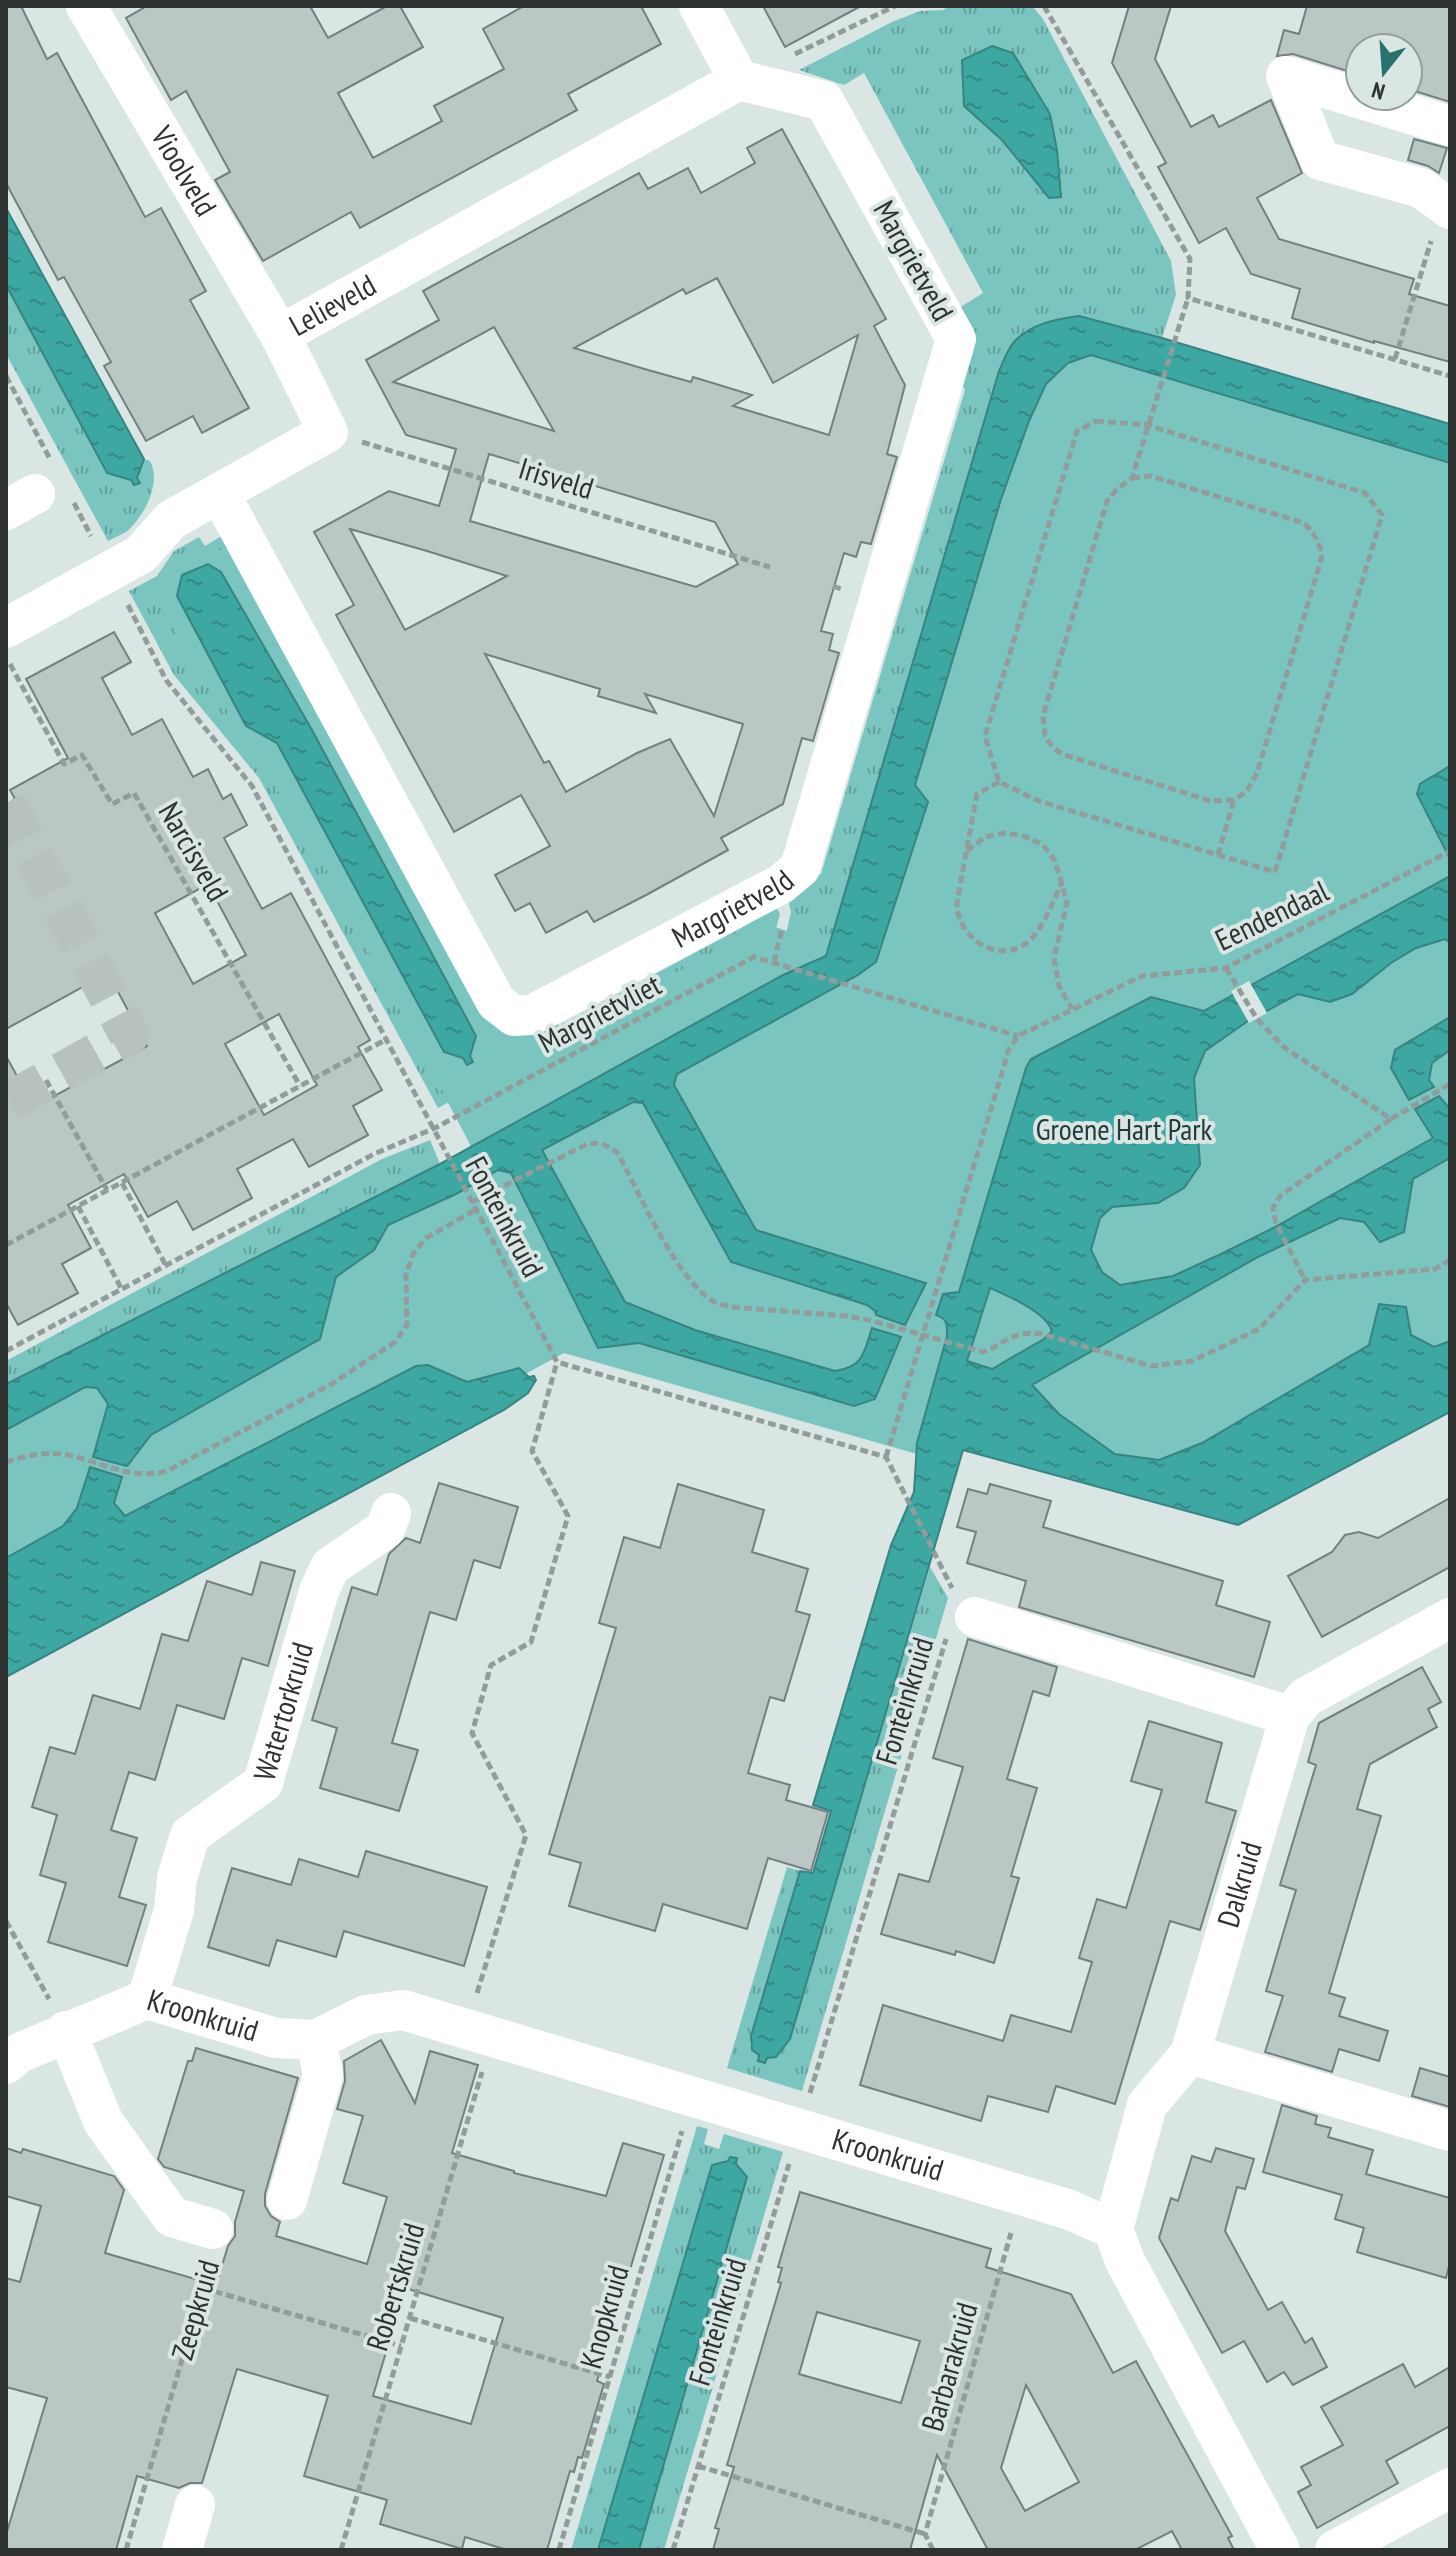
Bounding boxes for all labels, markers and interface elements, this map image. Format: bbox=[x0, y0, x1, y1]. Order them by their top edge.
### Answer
north arrow bbox=[1344, 32, 1424, 112]
text: N bbox=[1368, 76, 1388, 106]
street label: Vioolveld bbox=[143, 118, 226, 222]
street label: Margrietveld bbox=[865, 193, 963, 327]
street label: Lelieveld bbox=[282, 265, 382, 344]
street label: Irisveld bbox=[514, 448, 598, 507]
street label: Narcisveld bbox=[150, 795, 238, 908]
street label: Margrietveld bbox=[665, 861, 801, 956]
street label: Eendendaal bbox=[1208, 871, 1334, 959]
street label: Margrietvliet bbox=[531, 964, 668, 1061]
park label: Groene Hart Park bbox=[1036, 1109, 1213, 1148]
street label: Fonteinkruid bbox=[457, 1149, 553, 1283]
street label: Fonteinkruid bbox=[866, 1632, 941, 1769]
street label: Watertorkruid bbox=[244, 1638, 321, 1785]
street label: Dalkruid bbox=[1208, 1837, 1270, 1931]
street label: Kroonkruid bbox=[143, 1979, 263, 2050]
street label: Kroonkruid bbox=[828, 2119, 948, 2189]
street label: Robertskruid bbox=[357, 2218, 432, 2355]
street label: Fonteinkruid bbox=[679, 2253, 754, 2390]
street label: Zeepkruid bbox=[162, 2255, 227, 2364]
street label: Knopkruid bbox=[570, 2260, 637, 2373]
street label: Barbarakruid bbox=[912, 2298, 985, 2435]

